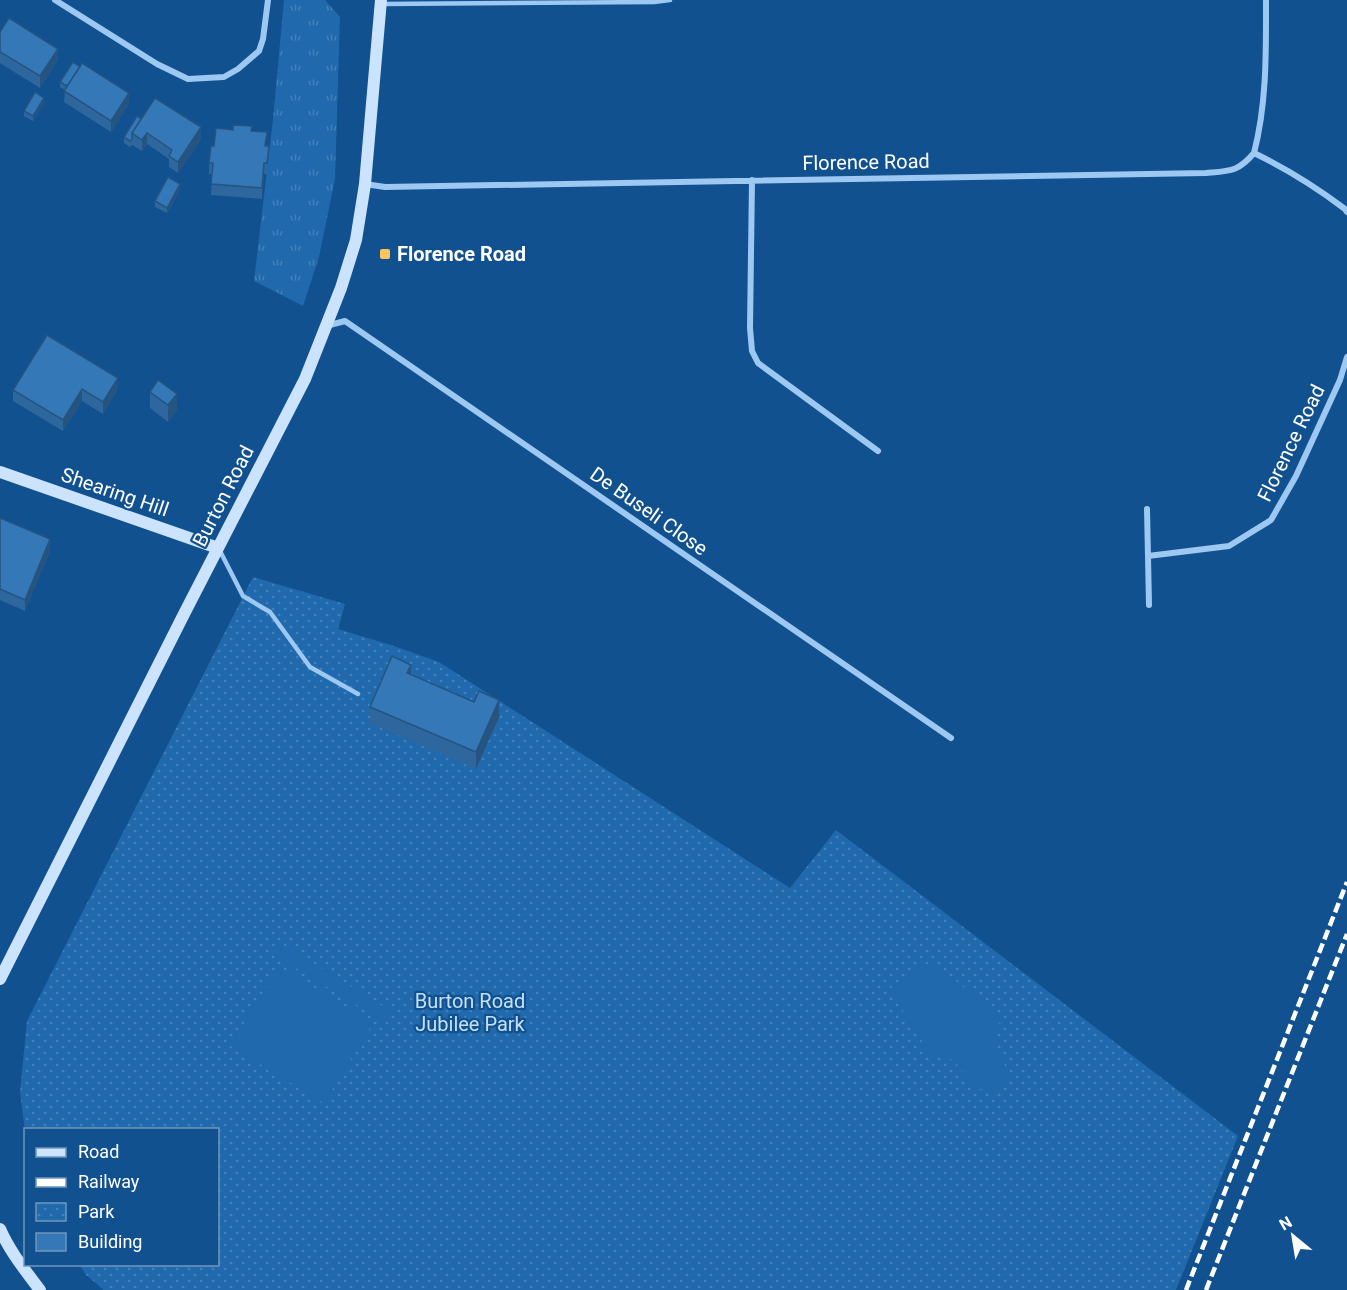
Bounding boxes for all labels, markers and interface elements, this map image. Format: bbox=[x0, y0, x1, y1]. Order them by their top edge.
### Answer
street label: Florence Road bbox=[802, 149, 930, 175]
place label: Florence Road bbox=[397, 242, 526, 266]
marker: Florence Road bbox=[378, 247, 392, 261]
street label: Florence Road bbox=[1252, 380, 1330, 506]
street label: Burton Road bbox=[187, 441, 259, 551]
street label: Shearing Hill bbox=[58, 462, 172, 522]
street label: De Buseli Close bbox=[586, 462, 712, 560]
park label: Burton Road Jubilee Park bbox=[415, 989, 526, 1036]
legend bbox=[24, 1128, 219, 1266]
text: Road bbox=[78, 1141, 119, 1162]
text: Railway bbox=[78, 1171, 140, 1192]
text: Park bbox=[78, 1201, 115, 1222]
north arrow bbox=[1263, 1206, 1323, 1266]
text: N bbox=[1276, 1212, 1295, 1234]
text: Building bbox=[78, 1231, 142, 1252]

